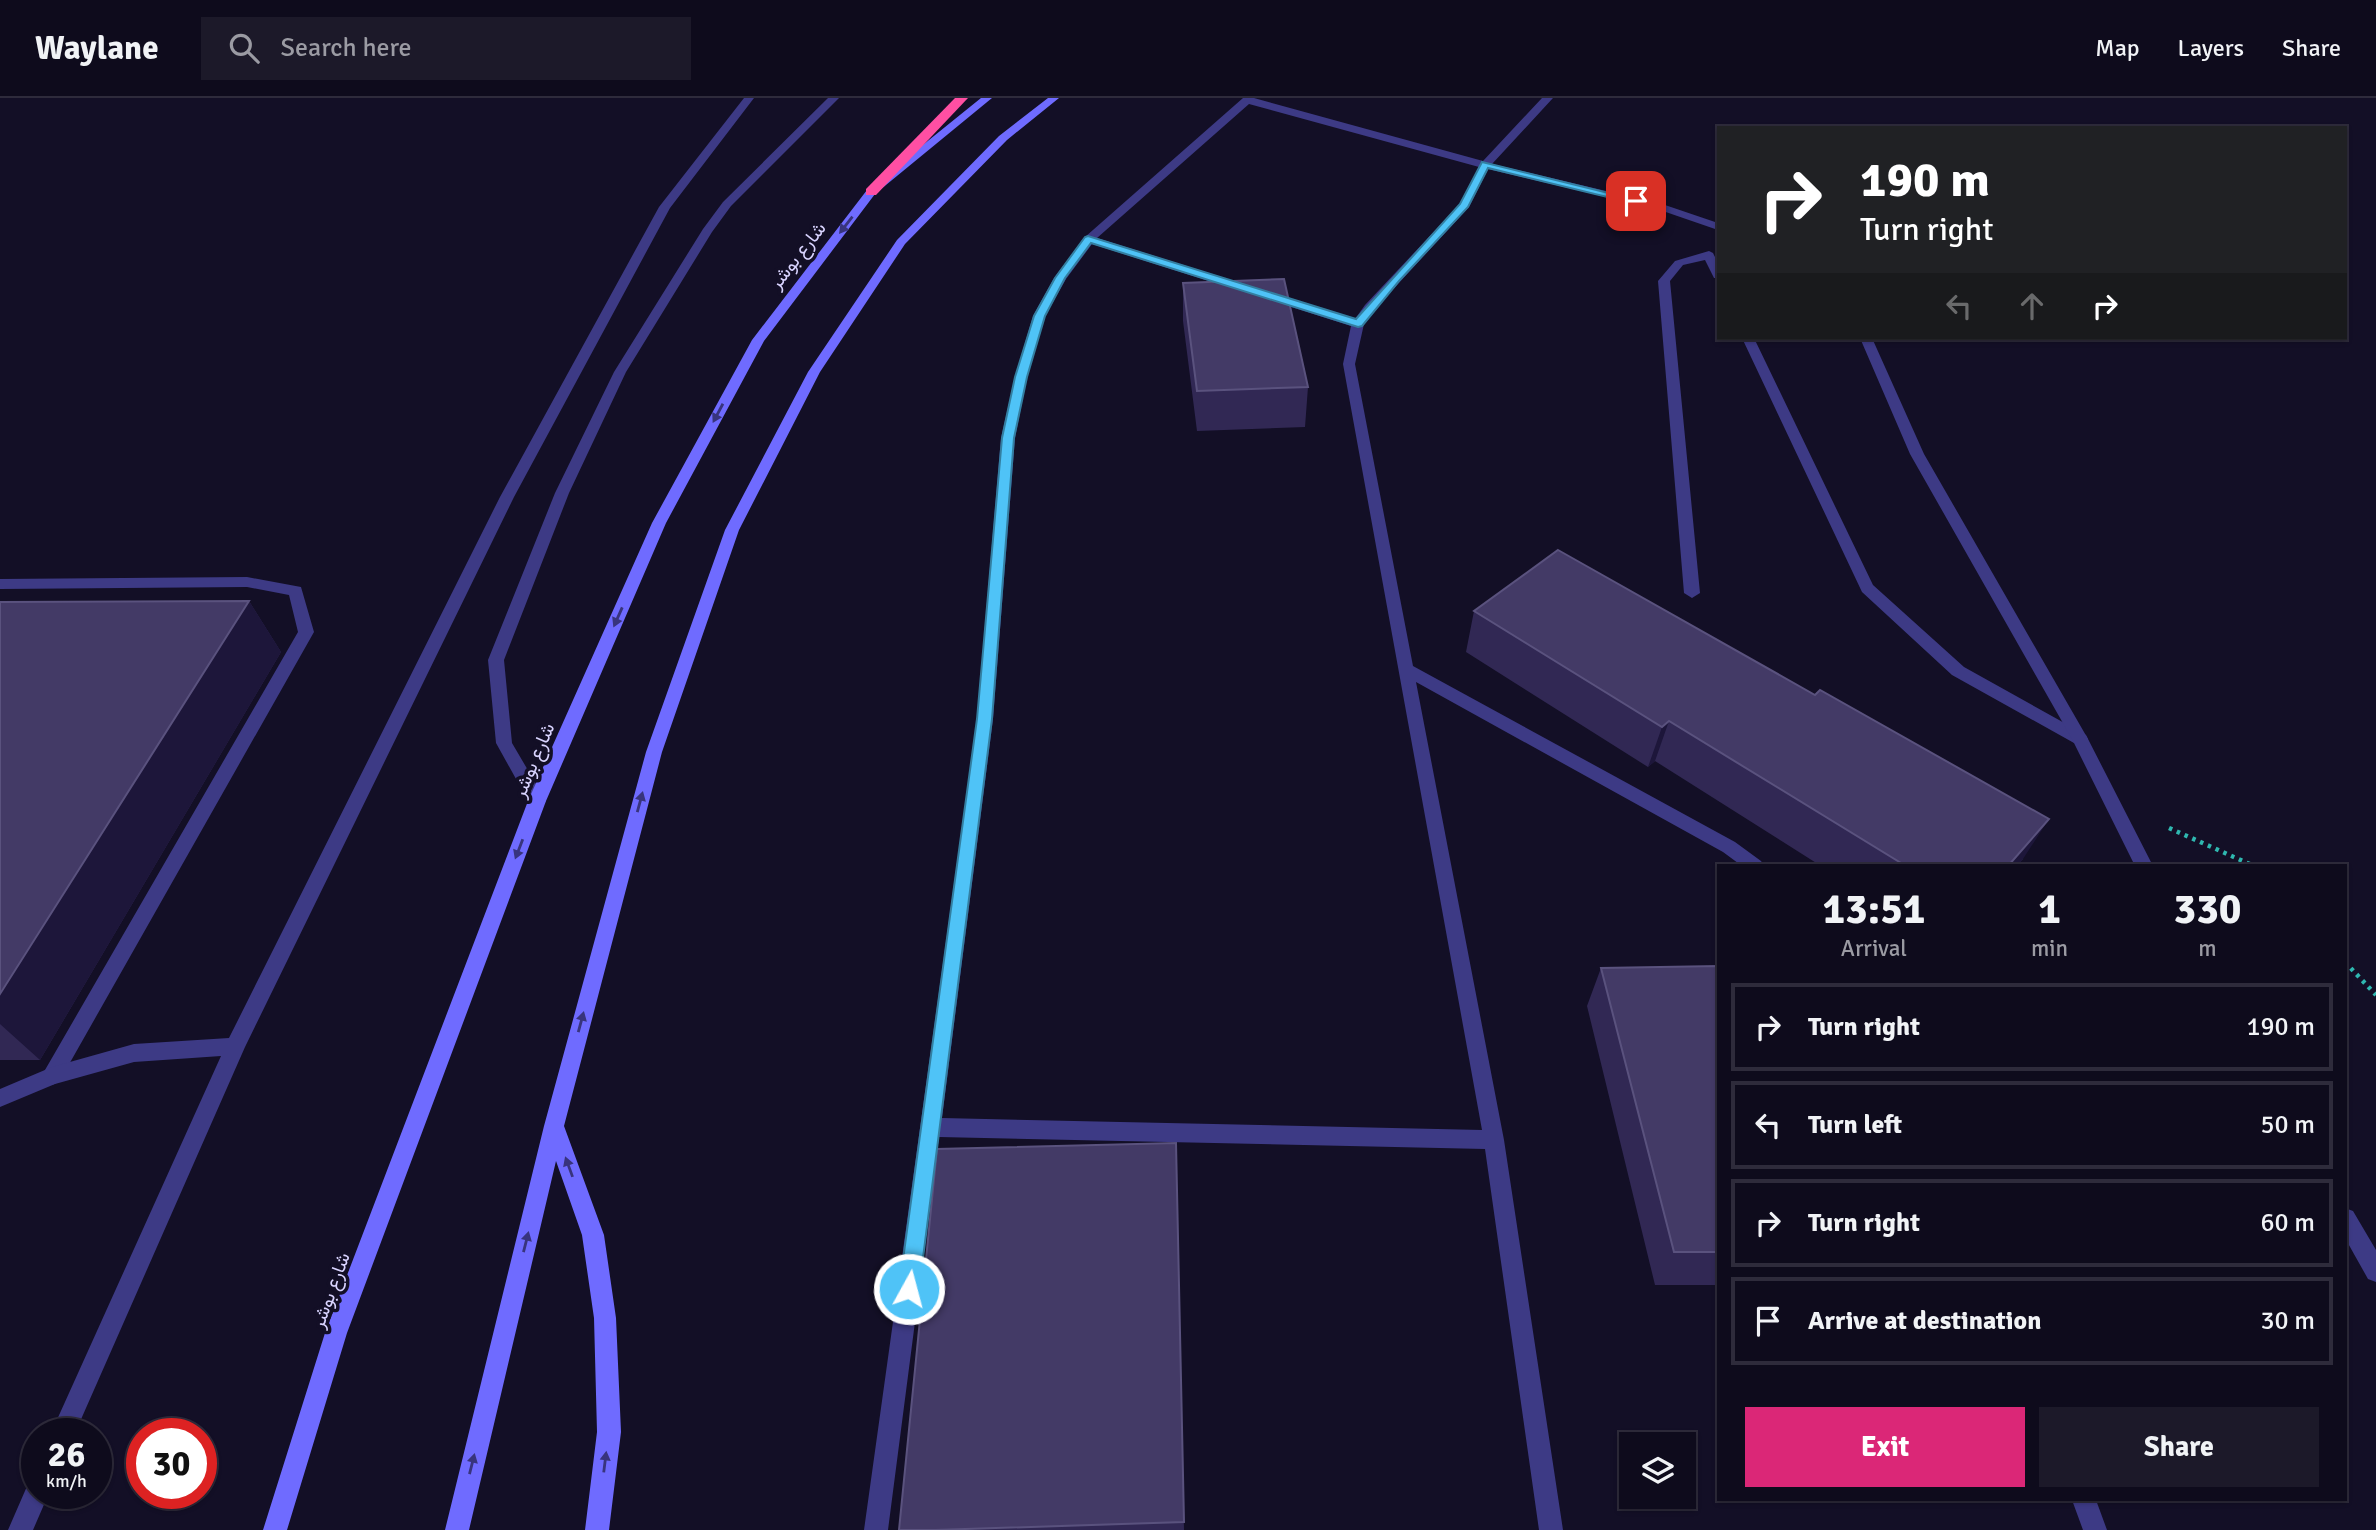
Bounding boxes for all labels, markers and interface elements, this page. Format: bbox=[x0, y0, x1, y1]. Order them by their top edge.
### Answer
search box bbox=[201, 17, 691, 80]
text: Waylane bbox=[35, 28, 159, 69]
icon: search bbox=[225, 29, 263, 67]
text: Search here bbox=[281, 32, 412, 64]
text: Map bbox=[2095, 33, 2140, 63]
text: Layers bbox=[2178, 33, 2244, 63]
text: Share bbox=[2282, 33, 2341, 63]
text: 190 m bbox=[1860, 150, 1990, 210]
icon: right bbox=[1745, 154, 1836, 245]
pin bbox=[1606, 171, 1666, 231]
icon: arrive bbox=[1617, 182, 1655, 220]
text: Turn right bbox=[1860, 210, 1993, 249]
one-way arrow bbox=[839, 216, 853, 234]
street label: شارع بوشر bbox=[763, 217, 831, 295]
icon: left bbox=[1940, 287, 1978, 325]
icon: ahead bbox=[2013, 287, 2051, 325]
icon: right bbox=[2086, 287, 2124, 325]
one-way arrow bbox=[712, 403, 724, 423]
one-way arrow bbox=[612, 606, 623, 627]
street label: شارع بوشر bbox=[507, 719, 560, 802]
one-way arrow bbox=[635, 791, 646, 813]
one-way arrow bbox=[514, 838, 525, 859]
text: 13:51 bbox=[1822, 884, 1926, 935]
text: 1 bbox=[2038, 884, 2061, 935]
text: 330 bbox=[2173, 884, 2242, 935]
text: Arrival bbox=[1841, 934, 1907, 963]
text: min bbox=[2031, 934, 2068, 963]
text: m bbox=[2198, 934, 2217, 963]
icon: right bbox=[1749, 1008, 1787, 1046]
one-way arrow bbox=[577, 1011, 587, 1032]
text: Turn right bbox=[1808, 1011, 1920, 1043]
text: 190 m bbox=[2246, 1011, 2315, 1043]
icon: left bbox=[1749, 1106, 1787, 1144]
text: Turn left bbox=[1808, 1109, 1902, 1141]
text: 50 m bbox=[2260, 1109, 2315, 1141]
one-way arrow bbox=[563, 1156, 574, 1177]
icon: right bbox=[1749, 1204, 1787, 1242]
text: Turn right bbox=[1808, 1207, 1920, 1239]
text: 60 m bbox=[2260, 1207, 2315, 1239]
one-way arrow bbox=[521, 1231, 532, 1253]
street label: شارع بوشر bbox=[306, 1249, 356, 1332]
position arrow bbox=[872, 1252, 946, 1326]
icon: arrive bbox=[1749, 1302, 1787, 1340]
text: Arrive at destination bbox=[1808, 1305, 2041, 1337]
text: 30 m bbox=[2260, 1305, 2315, 1337]
button: Exit bbox=[1745, 1407, 2025, 1487]
button: Share bbox=[2039, 1407, 2319, 1487]
speed limit sign: 30 bbox=[126, 1418, 217, 1509]
map controls bbox=[1619, 1432, 1696, 1509]
button: layers bbox=[1619, 1432, 1696, 1509]
text: 26 bbox=[48, 1433, 85, 1476]
one-way arrow bbox=[600, 1451, 611, 1473]
one-way arrow bbox=[467, 1453, 478, 1475]
text: km/h bbox=[46, 1470, 87, 1492]

